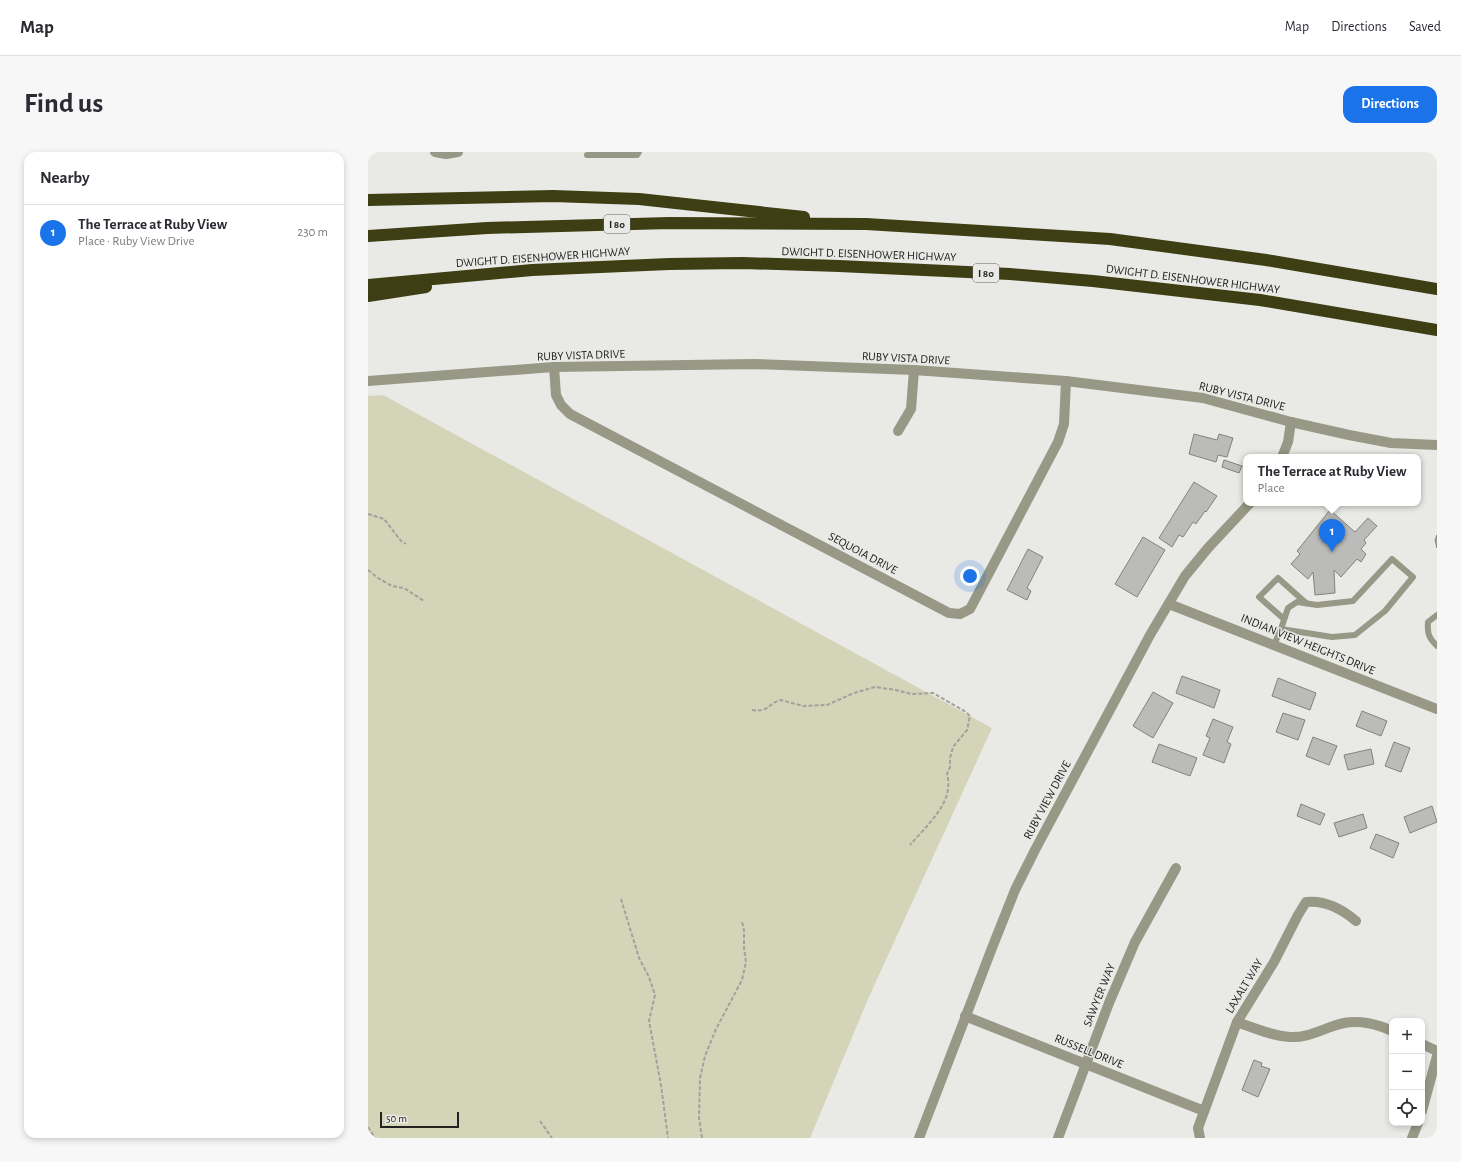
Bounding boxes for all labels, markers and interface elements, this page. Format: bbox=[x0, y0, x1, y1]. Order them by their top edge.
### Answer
text: Map bbox=[20, 18, 54, 37]
text: Map bbox=[1285, 20, 1309, 34]
text: Directions bbox=[1331, 20, 1387, 34]
text: Saved bbox=[1409, 20, 1441, 34]
button: Directions bbox=[1343, 86, 1437, 123]
text: Find us bbox=[24, 90, 103, 118]
text: Nearby bbox=[40, 169, 90, 186]
road number: I 80 bbox=[604, 215, 630, 233]
text: The Terrace at Ruby View bbox=[78, 217, 227, 232]
text: 1 bbox=[51, 226, 55, 239]
text: 230 m bbox=[297, 226, 328, 239]
text: Place · Ruby View Drive bbox=[78, 235, 194, 248]
street label: DWIGHT D. EISENHOWER HIGHWAY bbox=[455, 245, 631, 269]
street label: DWIGHT D. EISENHOWER HIGHWAY bbox=[781, 245, 957, 263]
street label: DWIGHT D. EISENHOWER HIGHWAY bbox=[1105, 262, 1281, 296]
road number: I 80 bbox=[973, 264, 999, 282]
street label: RUBY VISTA DRIVE bbox=[537, 347, 626, 363]
street label: RUBY VISTA DRIVE bbox=[862, 350, 951, 366]
street label: RUBY VISTA DRIVE bbox=[1198, 379, 1286, 413]
popup bbox=[1243, 454, 1421, 506]
text: The Terrace at Ruby View bbox=[1257, 464, 1407, 479]
text: Place bbox=[1257, 482, 1284, 495]
pin: 1 bbox=[1319, 519, 1345, 552]
street label: SEQUOIA DRIVE bbox=[826, 530, 900, 577]
your location bbox=[960, 566, 980, 586]
street label: INDIAN VIEW HEIGHTS DRIVE bbox=[1239, 612, 1377, 677]
street label: RUBY VIEW DRIVE bbox=[1021, 759, 1073, 841]
street label: LAXALT WAY bbox=[1223, 956, 1265, 1015]
street label: SAWYER WAY bbox=[1081, 961, 1117, 1028]
map controls bbox=[1389, 1018, 1425, 1126]
button: + bbox=[1389, 1018, 1425, 1054]
street label: RUSSELL DRIVE bbox=[1053, 1032, 1125, 1070]
button: − bbox=[1389, 1054, 1425, 1090]
button: locate bbox=[1389, 1090, 1425, 1126]
scale bar bbox=[380, 1110, 459, 1129]
text: 50 m bbox=[386, 1113, 407, 1124]

